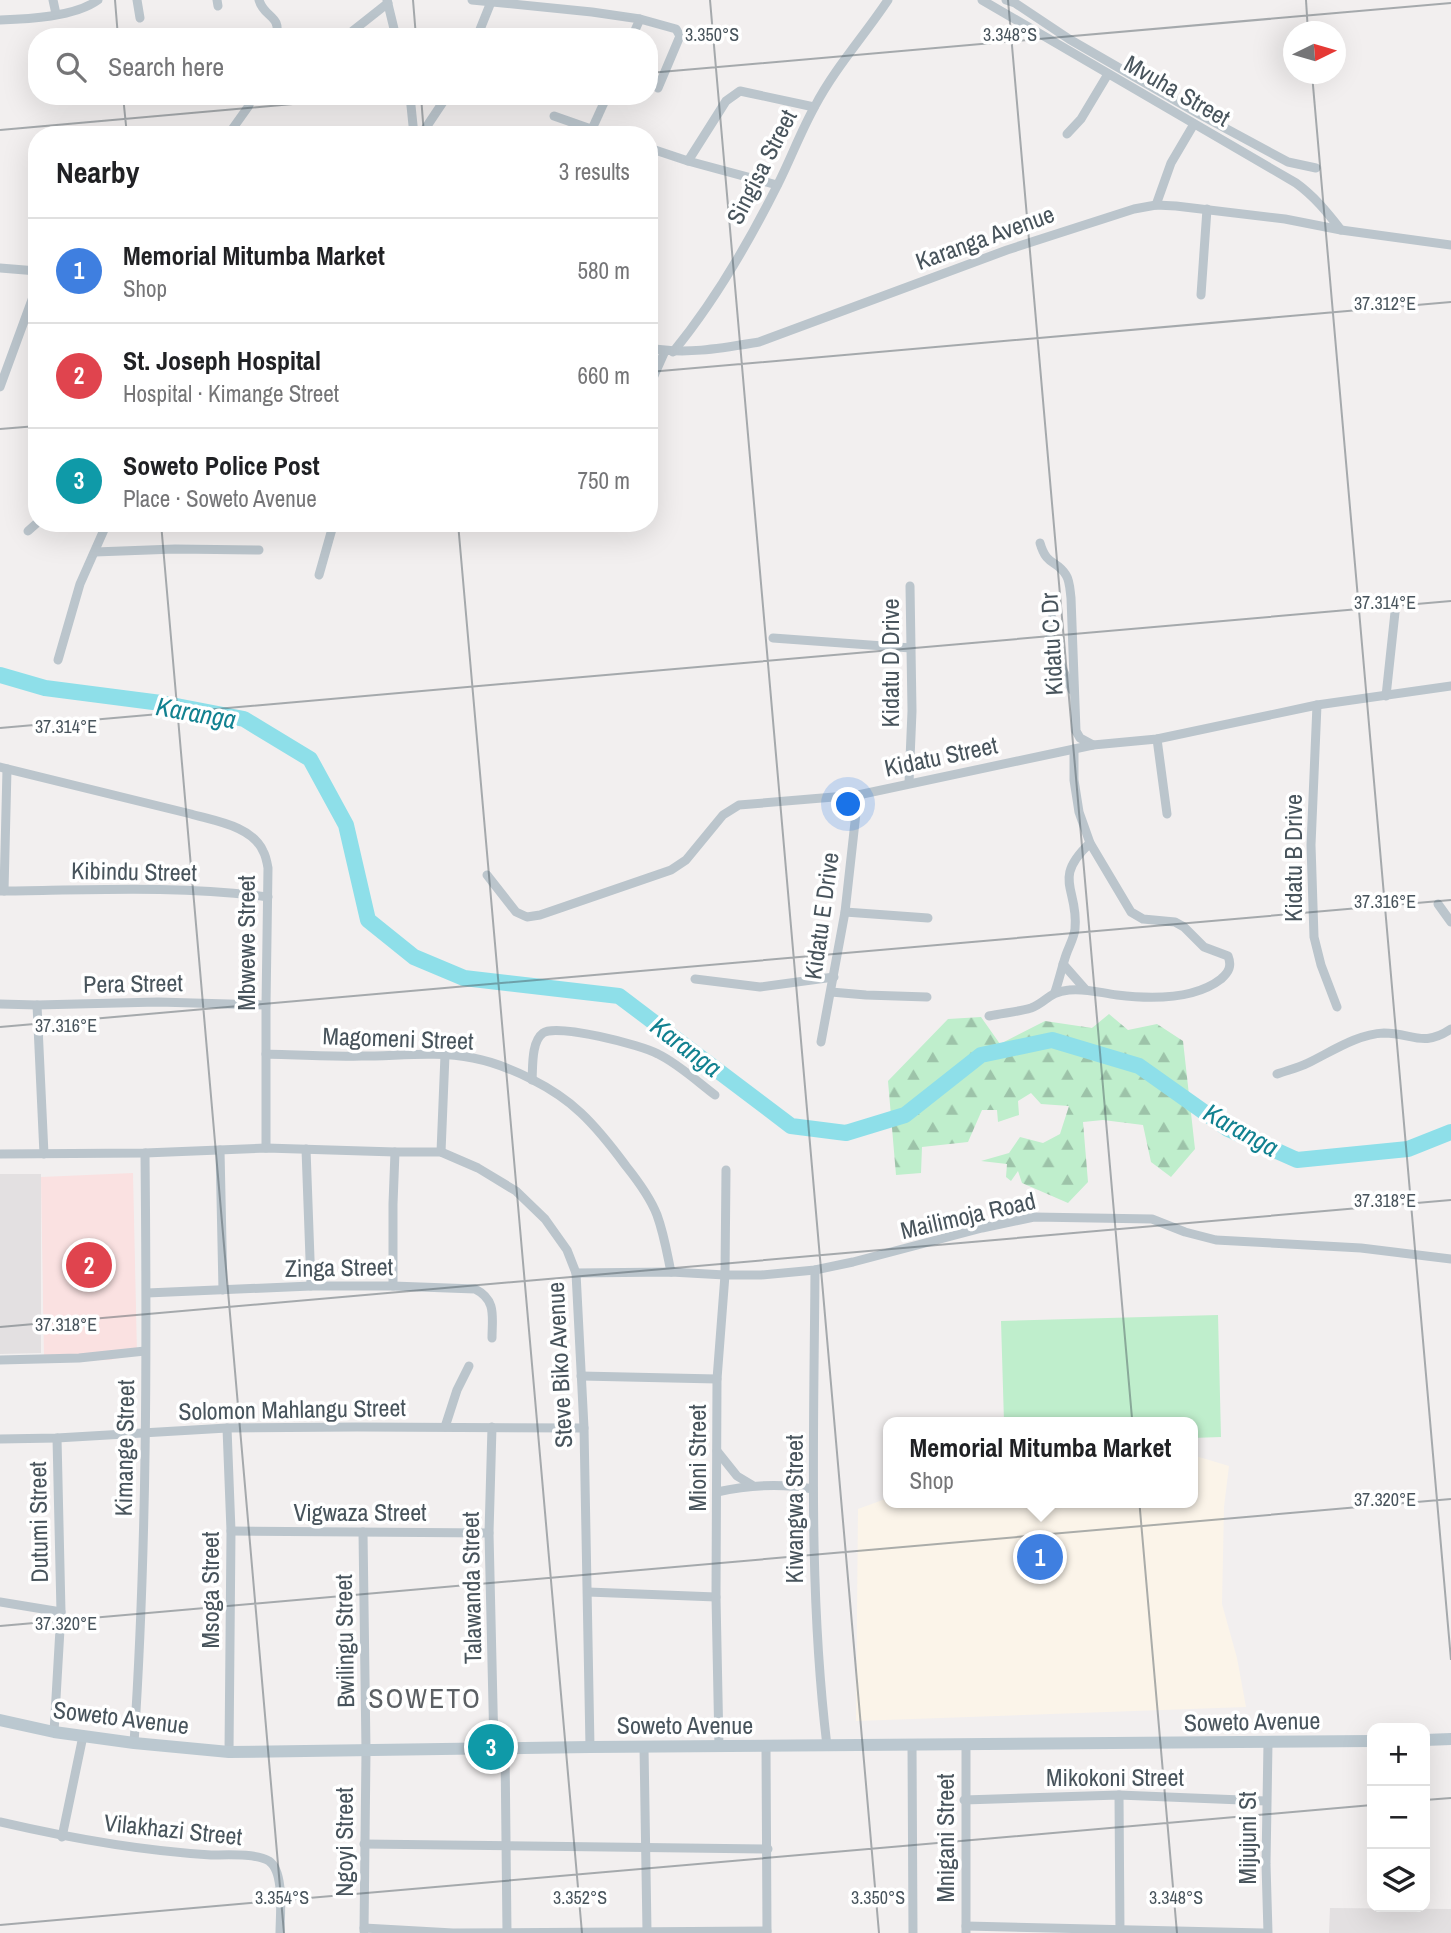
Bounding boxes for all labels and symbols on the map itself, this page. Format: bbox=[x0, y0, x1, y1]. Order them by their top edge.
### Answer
north arrow bbox=[1283, 21, 1346, 84]
text: 3.350°S bbox=[685, 22, 739, 47]
text: 3.348°S bbox=[983, 22, 1037, 47]
street label: Mvuha Street bbox=[1119, 47, 1237, 134]
street label: Singisa Street bbox=[719, 103, 804, 229]
street label: Karanga Avenue bbox=[911, 197, 1058, 277]
text: 37.312°E bbox=[1354, 291, 1416, 316]
text: 37.314°E bbox=[1354, 590, 1416, 615]
street label: Kidatu C Dr bbox=[1032, 591, 1070, 696]
street label: Kidatu D Drive bbox=[874, 598, 906, 728]
water label: Karanga bbox=[153, 688, 239, 737]
text: 37.314°E bbox=[35, 714, 97, 739]
street label: Kidatu Street bbox=[881, 728, 1001, 784]
your location bbox=[831, 787, 865, 821]
street label: Kidatu B Drive bbox=[1277, 794, 1309, 922]
street label: Kidatu E Drive bbox=[796, 850, 846, 981]
street label: Kibindu Street bbox=[71, 854, 198, 888]
street label: Mbwewe Street bbox=[230, 875, 262, 1011]
text: 37.316°E bbox=[1354, 889, 1416, 914]
street label: Pera Street bbox=[83, 966, 184, 1000]
water label: Karanga bbox=[644, 1008, 729, 1085]
text: 37.316°E bbox=[35, 1013, 97, 1038]
street label: Magomeni Street bbox=[322, 1019, 475, 1057]
water label: Karanga bbox=[1198, 1095, 1285, 1164]
street label: Mailimoja Road bbox=[897, 1184, 1039, 1246]
text: 37.318°E bbox=[1354, 1188, 1416, 1213]
pin: 2 bbox=[66, 1239, 112, 1291]
street label: Zinga Street bbox=[285, 1250, 394, 1284]
street label: Steve Biko Avenue bbox=[539, 1281, 579, 1449]
text: 37.318°E bbox=[35, 1312, 97, 1337]
street label: Kimange Street bbox=[107, 1379, 141, 1517]
street label: Solomon Mahlangu Street bbox=[178, 1391, 407, 1427]
street label: Mioni Street bbox=[681, 1404, 713, 1512]
street label: Kiwangwa Street bbox=[778, 1434, 810, 1583]
street label: Dutumi Street bbox=[21, 1461, 55, 1583]
text: 37.320°E bbox=[1354, 1487, 1416, 1512]
street label: Vigwaza Street bbox=[293, 1496, 427, 1528]
street label: Talawanda Street bbox=[454, 1511, 488, 1665]
street label: Msoga Street bbox=[194, 1531, 226, 1649]
pin: 1 bbox=[1017, 1531, 1063, 1583]
street label: Bwilingu Street bbox=[327, 1573, 361, 1708]
text: 37.320°E bbox=[35, 1611, 97, 1636]
district label: SOWETO bbox=[368, 1679, 482, 1717]
street label: Soweto Avenue bbox=[51, 1693, 191, 1741]
street label: Soweto Avenue bbox=[1183, 1704, 1320, 1738]
street label: Soweto Avenue bbox=[617, 1709, 753, 1741]
pin: 3 bbox=[468, 1721, 514, 1773]
street label: Mikokoni Street bbox=[1046, 1761, 1184, 1793]
street label: Mnigani Street bbox=[929, 1773, 961, 1903]
street label: Ngoyi Street bbox=[328, 1787, 360, 1897]
street label: Mijujuni St bbox=[1231, 1791, 1263, 1884]
street label: Vilakhazi Street bbox=[103, 1806, 244, 1852]
text: 3.354°S bbox=[255, 1885, 309, 1910]
text: 3.352°S bbox=[553, 1885, 607, 1910]
text: 3.350°S bbox=[851, 1885, 905, 1910]
text: 3.348°S bbox=[1149, 1885, 1203, 1910]

